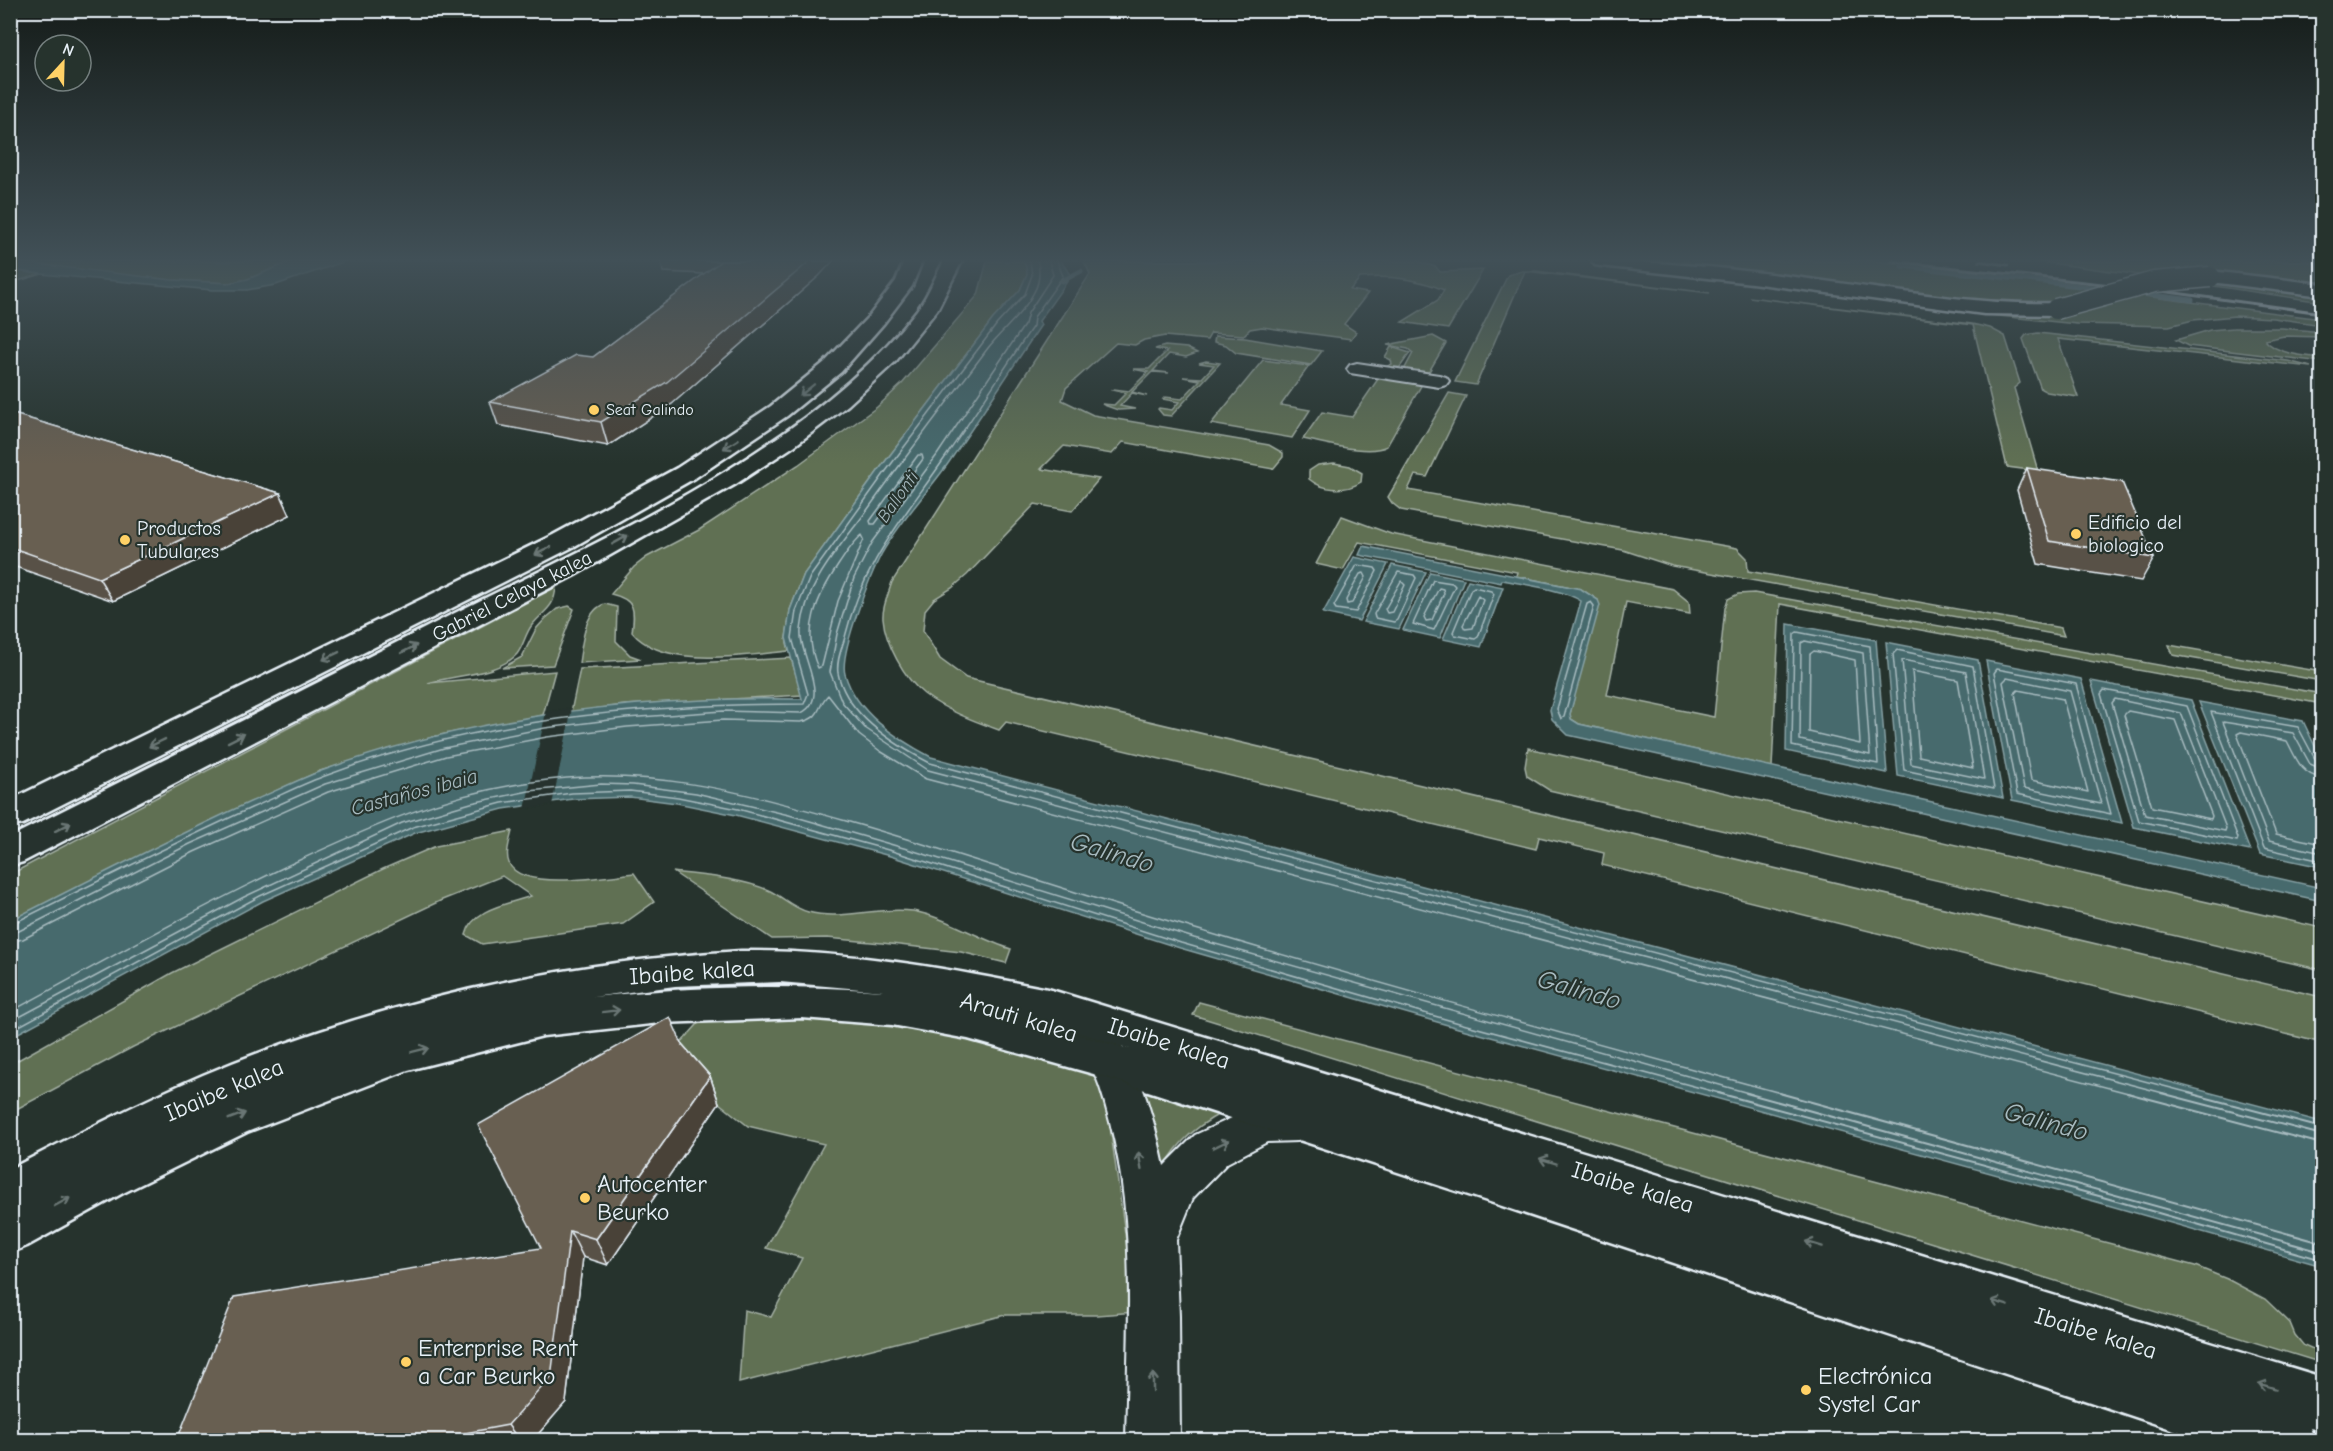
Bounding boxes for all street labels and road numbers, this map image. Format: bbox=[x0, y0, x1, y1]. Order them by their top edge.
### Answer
street label: Gabriel Celaya kalea bbox=[428, 546, 596, 646]
street label: Ibaibe kalea bbox=[628, 954, 756, 990]
street label: Arauti kalea bbox=[957, 986, 1081, 1048]
street label: Ibaibe kalea bbox=[1105, 1011, 1233, 1075]
street label: Ibaibe kalea bbox=[160, 1052, 288, 1128]
street label: Ibaibe kalea bbox=[1569, 1155, 1697, 1219]
street label: Ibaibe kalea bbox=[2032, 1301, 2160, 1365]

